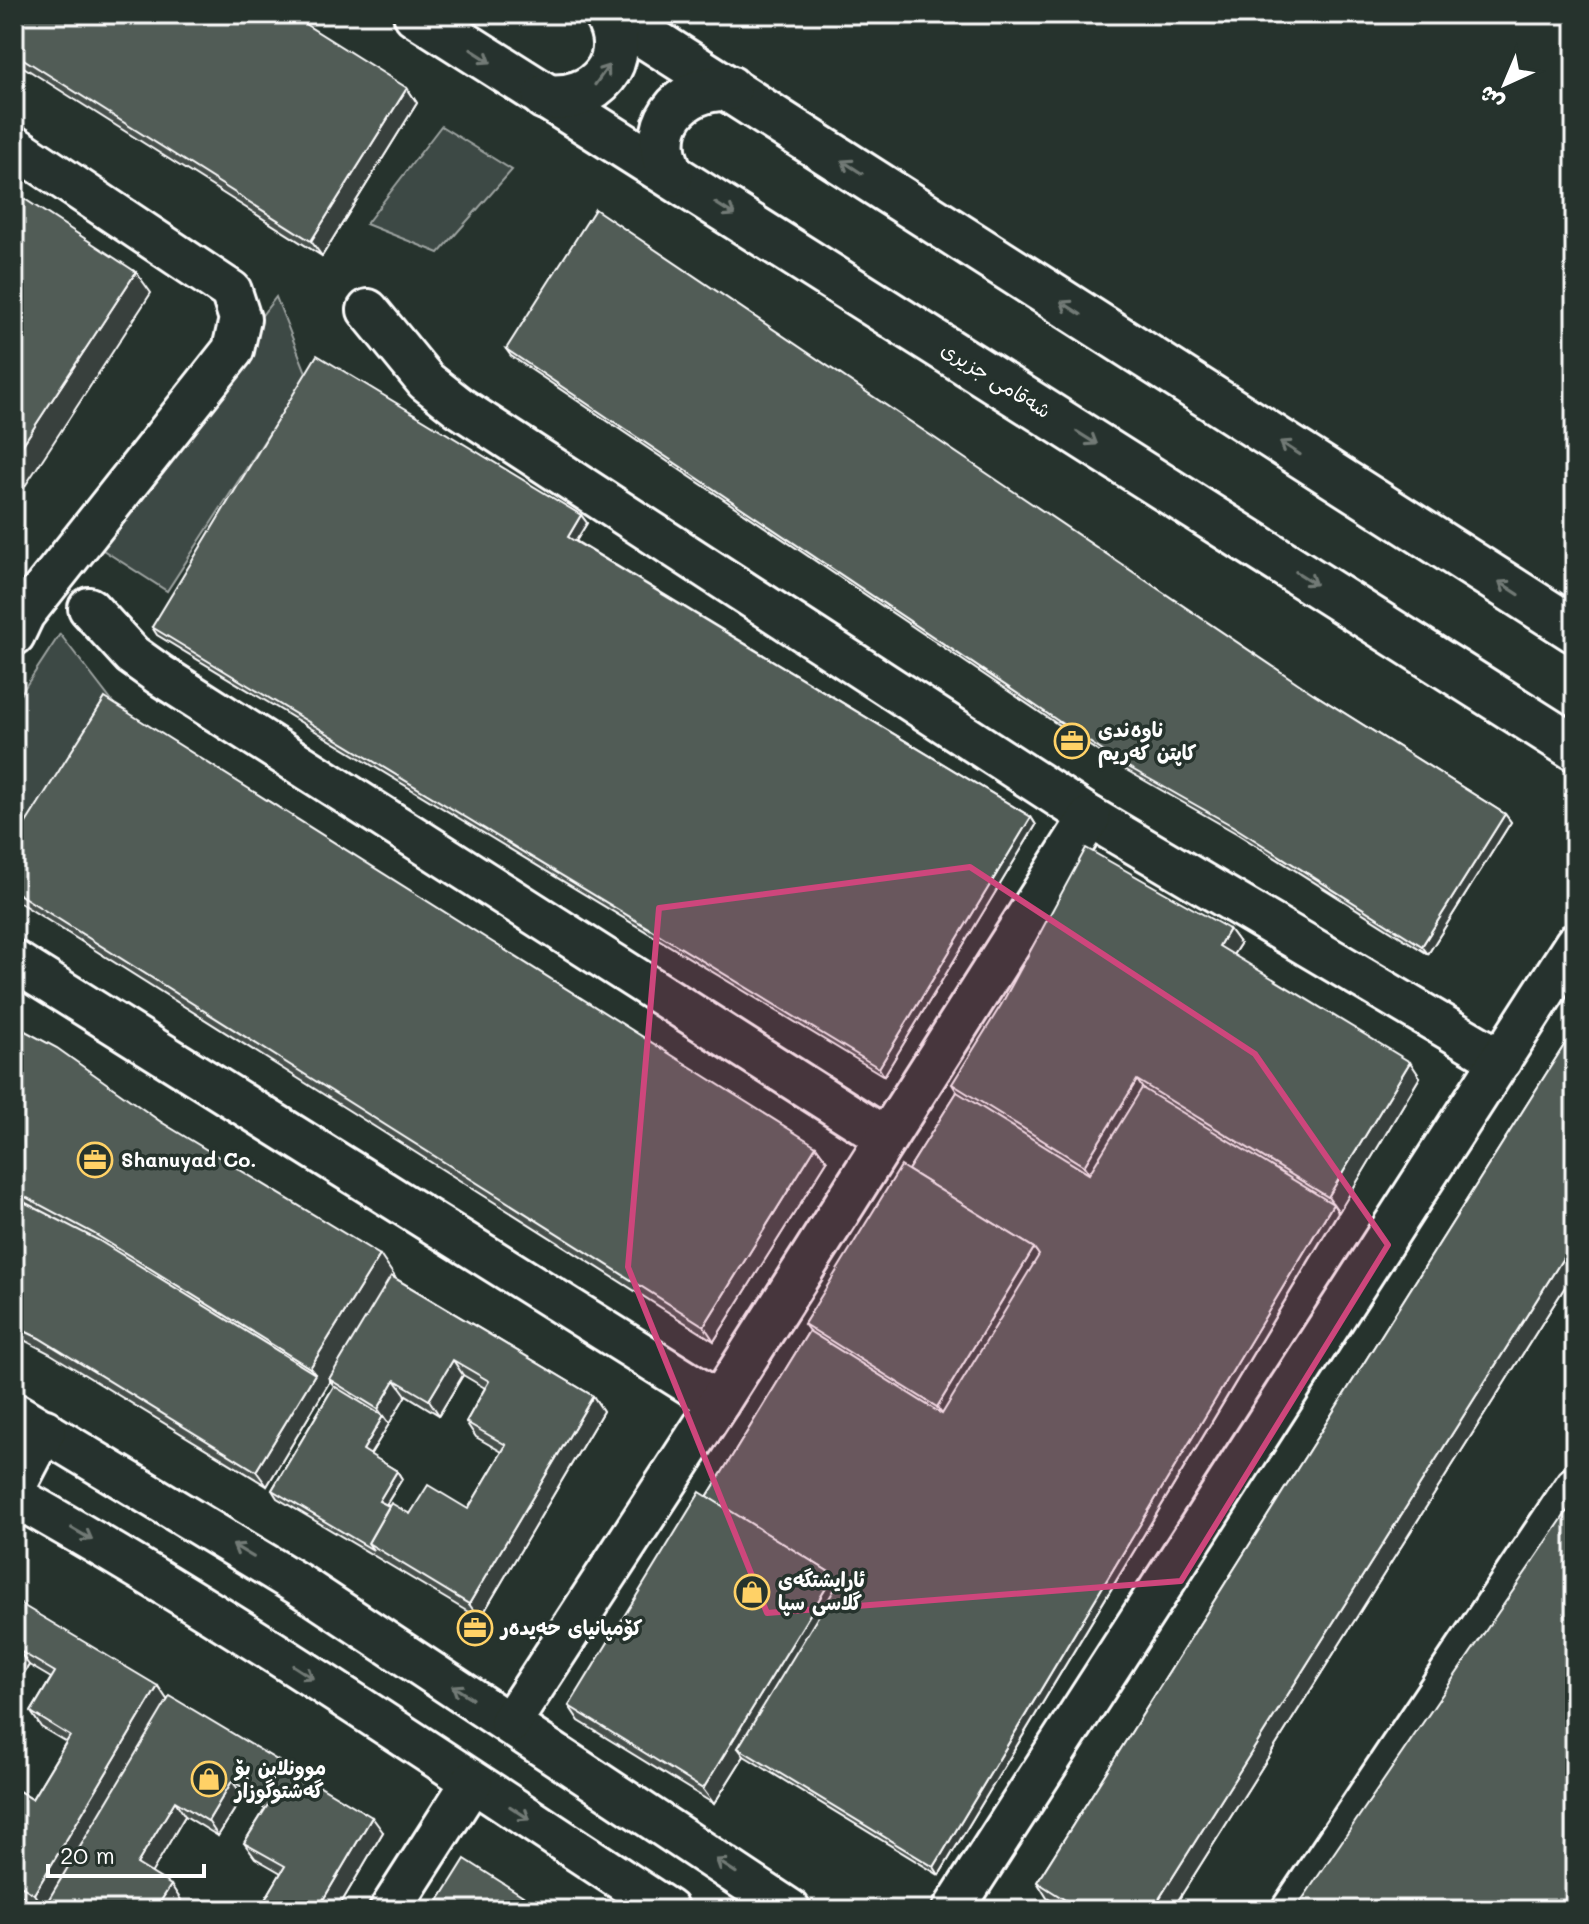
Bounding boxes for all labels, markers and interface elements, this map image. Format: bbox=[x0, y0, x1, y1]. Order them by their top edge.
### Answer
north arrow bbox=[1465, 44, 1545, 124]
one-way arrow bbox=[470, 48, 492, 65]
one-way arrow bbox=[594, 65, 611, 86]
text: ش bbox=[1472, 80, 1510, 118]
one-way arrow bbox=[842, 159, 864, 176]
one-way arrow bbox=[714, 200, 736, 217]
one-way arrow bbox=[1061, 299, 1083, 316]
street label: شەقامی جزیری bbox=[936, 335, 1056, 424]
one-way arrow bbox=[1075, 431, 1098, 447]
one-way arrow bbox=[1280, 439, 1302, 456]
one-way arrow bbox=[1295, 569, 1317, 586]
one-way arrow bbox=[1499, 579, 1521, 596]
place label: ناوەندی کاپتن کەریم bbox=[1098, 716, 1196, 768]
office icon: ناوەندی کاپتن کەریم bbox=[1053, 722, 1091, 760]
office icon: Shanuyad Co. bbox=[76, 1141, 114, 1179]
place label: Shanuyad Co. bbox=[121, 1146, 256, 1172]
one-way arrow bbox=[70, 1526, 93, 1542]
one-way arrow bbox=[232, 1543, 255, 1559]
place label: ئارایشتگەی گلاسی سپا bbox=[778, 1566, 865, 1616]
shop icon: ئارایشتگەی گلاسی سپا bbox=[733, 1573, 771, 1611]
office icon: کۆمپانیای حەیدەر bbox=[456, 1609, 494, 1647]
place label: کۆمپانیای حەیدەر bbox=[499, 1614, 643, 1641]
one-way arrow bbox=[291, 1663, 313, 1680]
one-way arrow bbox=[451, 1684, 474, 1700]
place label: موونلاین بۆ گەشتوگوزار bbox=[233, 1754, 326, 1804]
shop icon: موونلاین بۆ گەشتوگوزار bbox=[190, 1760, 228, 1798]
one-way arrow bbox=[509, 1805, 531, 1822]
scale bar bbox=[48, 1828, 204, 1878]
text: 20 m bbox=[60, 1839, 115, 1870]
one-way arrow bbox=[715, 1857, 738, 1873]

